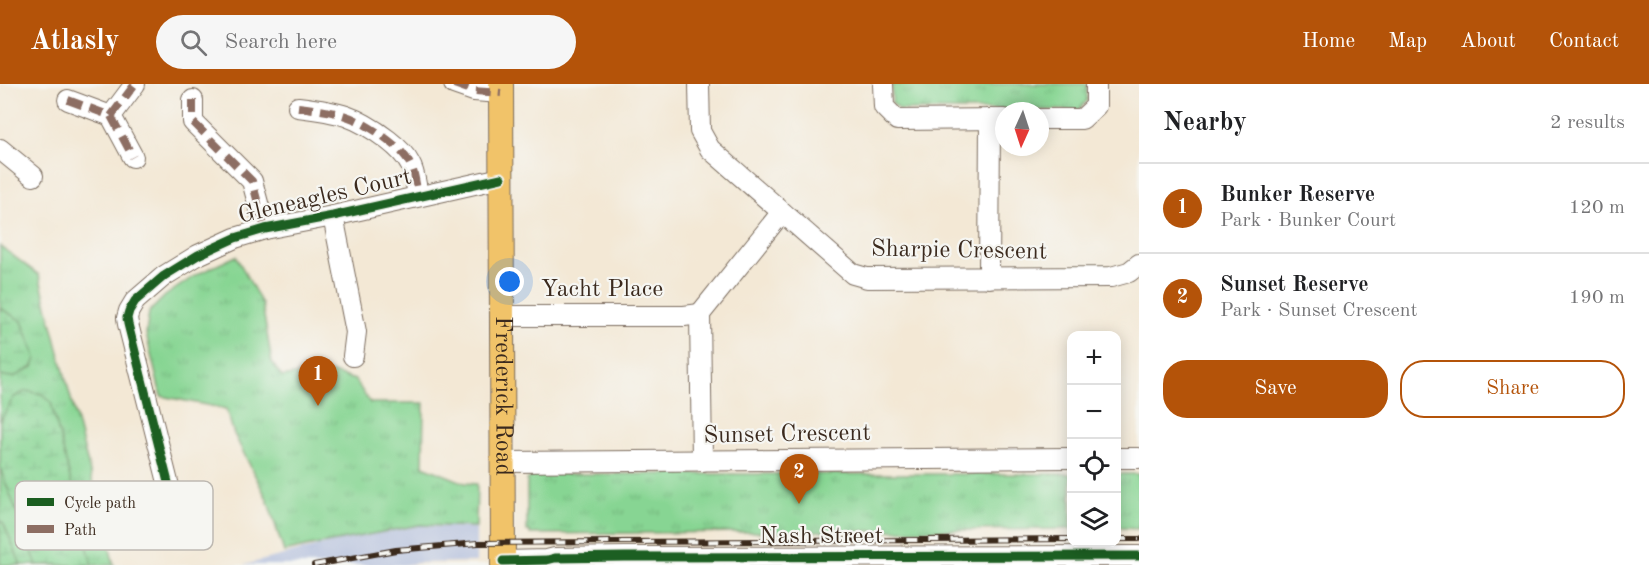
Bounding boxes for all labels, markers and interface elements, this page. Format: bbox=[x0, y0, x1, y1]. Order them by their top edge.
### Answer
search box bbox=[156, 15, 576, 69]
icon: search bbox=[177, 26, 210, 59]
text: Atlasly bbox=[30, 28, 120, 56]
text: Search here bbox=[225, 31, 337, 53]
text: Home bbox=[1302, 31, 1355, 52]
text: Map bbox=[1388, 31, 1427, 52]
text: About bbox=[1460, 31, 1516, 52]
text: Contact bbox=[1549, 31, 1619, 52]
north arrow bbox=[995, 102, 1049, 156]
text: Nearby bbox=[1163, 110, 1247, 136]
text: 2 results bbox=[1550, 113, 1625, 133]
street label: Gleneagles Court bbox=[236, 165, 414, 229]
text: Bunker Reserve bbox=[1220, 184, 1375, 206]
text: 1 bbox=[1177, 198, 1188, 218]
text: 120 m bbox=[1569, 198, 1625, 218]
text: Park · Bunker Court bbox=[1220, 211, 1396, 231]
street label: Sharpie Crescent bbox=[871, 237, 1047, 265]
your location bbox=[495, 267, 524, 296]
text: Sunset Reserve bbox=[1220, 274, 1369, 296]
street label: Yacht Place bbox=[541, 278, 663, 302]
text: 2 bbox=[1177, 288, 1188, 308]
text: 190 m bbox=[1569, 288, 1625, 308]
text: Park · Sunset Crescent bbox=[1220, 301, 1418, 321]
street label: Frederick Road bbox=[490, 316, 515, 476]
map controls bbox=[1067, 331, 1121, 547]
button: + bbox=[1067, 331, 1121, 385]
pin: 1 bbox=[298, 356, 338, 406]
button: Save bbox=[1163, 360, 1388, 418]
button: Share bbox=[1400, 360, 1625, 418]
button: − bbox=[1067, 385, 1121, 439]
street label: Sunset Crescent bbox=[703, 422, 871, 448]
button: locate bbox=[1067, 439, 1121, 493]
pin: 2 bbox=[780, 454, 818, 504]
legend bbox=[15, 481, 213, 550]
button: layers bbox=[1067, 493, 1121, 547]
text: Cycle path bbox=[64, 496, 136, 512]
text: Path bbox=[64, 523, 97, 539]
street label: Nash Street bbox=[759, 525, 883, 549]

